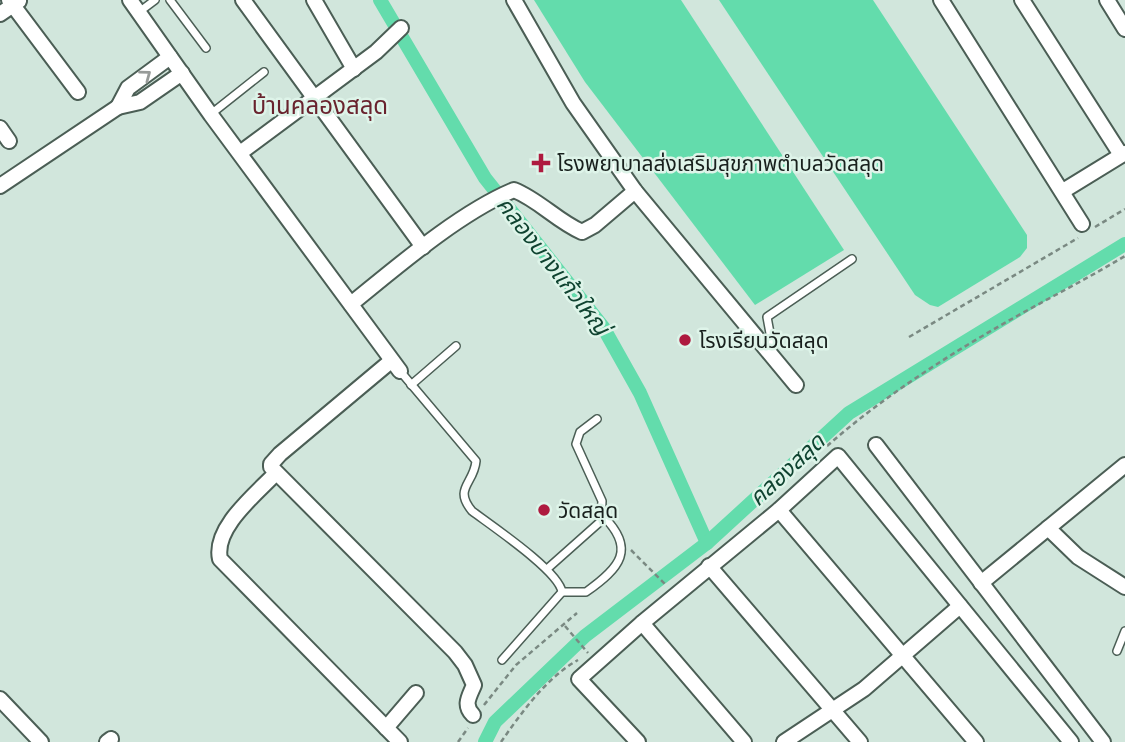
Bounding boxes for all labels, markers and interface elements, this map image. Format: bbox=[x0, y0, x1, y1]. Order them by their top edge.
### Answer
one-way arrow bbox=[138, 70, 151, 83]
district label: บ้านคลองสลุด bbox=[252, 92, 388, 121]
place label: โรงพยาบาลส่งเสริมสุขภาพตำบลวัดสลุด bbox=[557, 151, 884, 177]
marker: โรงพยาบาลส่งเสริมสุขภาพตำบลวัดสลุด bbox=[531, 153, 551, 173]
water label: คลองบางแก้วใหญ่ bbox=[491, 192, 617, 343]
place label: โรงเรียนวัดสลุด bbox=[699, 328, 829, 354]
marker: โรงเรียนวัดสลุด bbox=[677, 332, 693, 348]
water label: คลองสลุด bbox=[744, 428, 831, 512]
place label: วัดสลุด bbox=[558, 498, 618, 524]
marker: วัดสลุด bbox=[536, 502, 552, 518]

